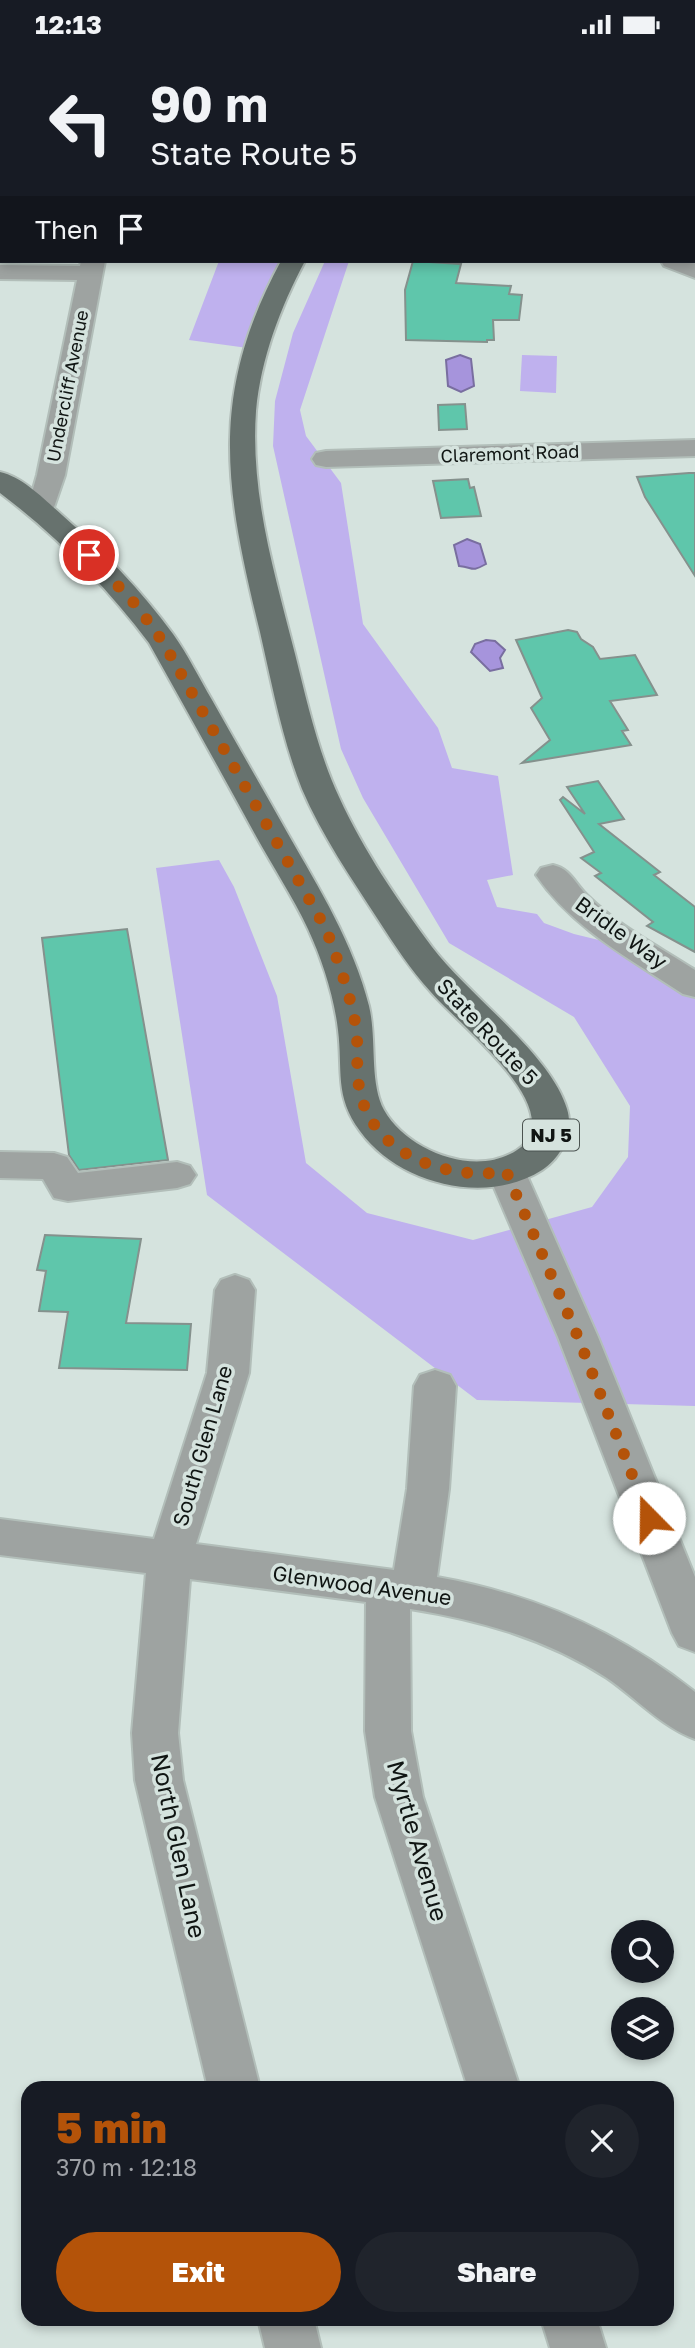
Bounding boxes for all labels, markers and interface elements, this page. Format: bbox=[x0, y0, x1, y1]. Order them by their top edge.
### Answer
text: 12:13 bbox=[35, 9, 102, 40]
text: 90 m bbox=[150, 74, 268, 133]
icon: left bbox=[35, 77, 126, 168]
text: State Route 5 bbox=[150, 134, 358, 172]
icon: arrive bbox=[112, 210, 150, 248]
text: Then bbox=[35, 214, 98, 245]
street label: Undercliff Avenue bbox=[41, 308, 93, 464]
street label: Claremont Road bbox=[440, 440, 580, 466]
pin bbox=[59, 525, 119, 585]
icon: arrive bbox=[70, 536, 108, 574]
street label: Bridle Way bbox=[571, 890, 673, 974]
street label: State Route 5 bbox=[432, 973, 544, 1090]
road number: NJ 5 bbox=[523, 1119, 579, 1151]
street label: South Glen Lane bbox=[167, 1362, 237, 1529]
position arrow bbox=[612, 1481, 686, 1555]
street label: Glenwood Avenue bbox=[271, 1560, 453, 1610]
street label: North Glen Lane bbox=[146, 1751, 213, 1941]
street label: Myrtle Avenue bbox=[382, 1757, 455, 1924]
map controls bbox=[611, 1920, 674, 2060]
button: search bbox=[611, 1920, 674, 1983]
button: layers bbox=[611, 1997, 674, 2060]
text: 5 min bbox=[56, 2102, 167, 2152]
button: close bbox=[565, 2104, 639, 2178]
text: 370 m · 12:18 bbox=[56, 2153, 197, 2181]
button: Exit bbox=[56, 2232, 341, 2312]
button: Share bbox=[355, 2232, 639, 2312]

